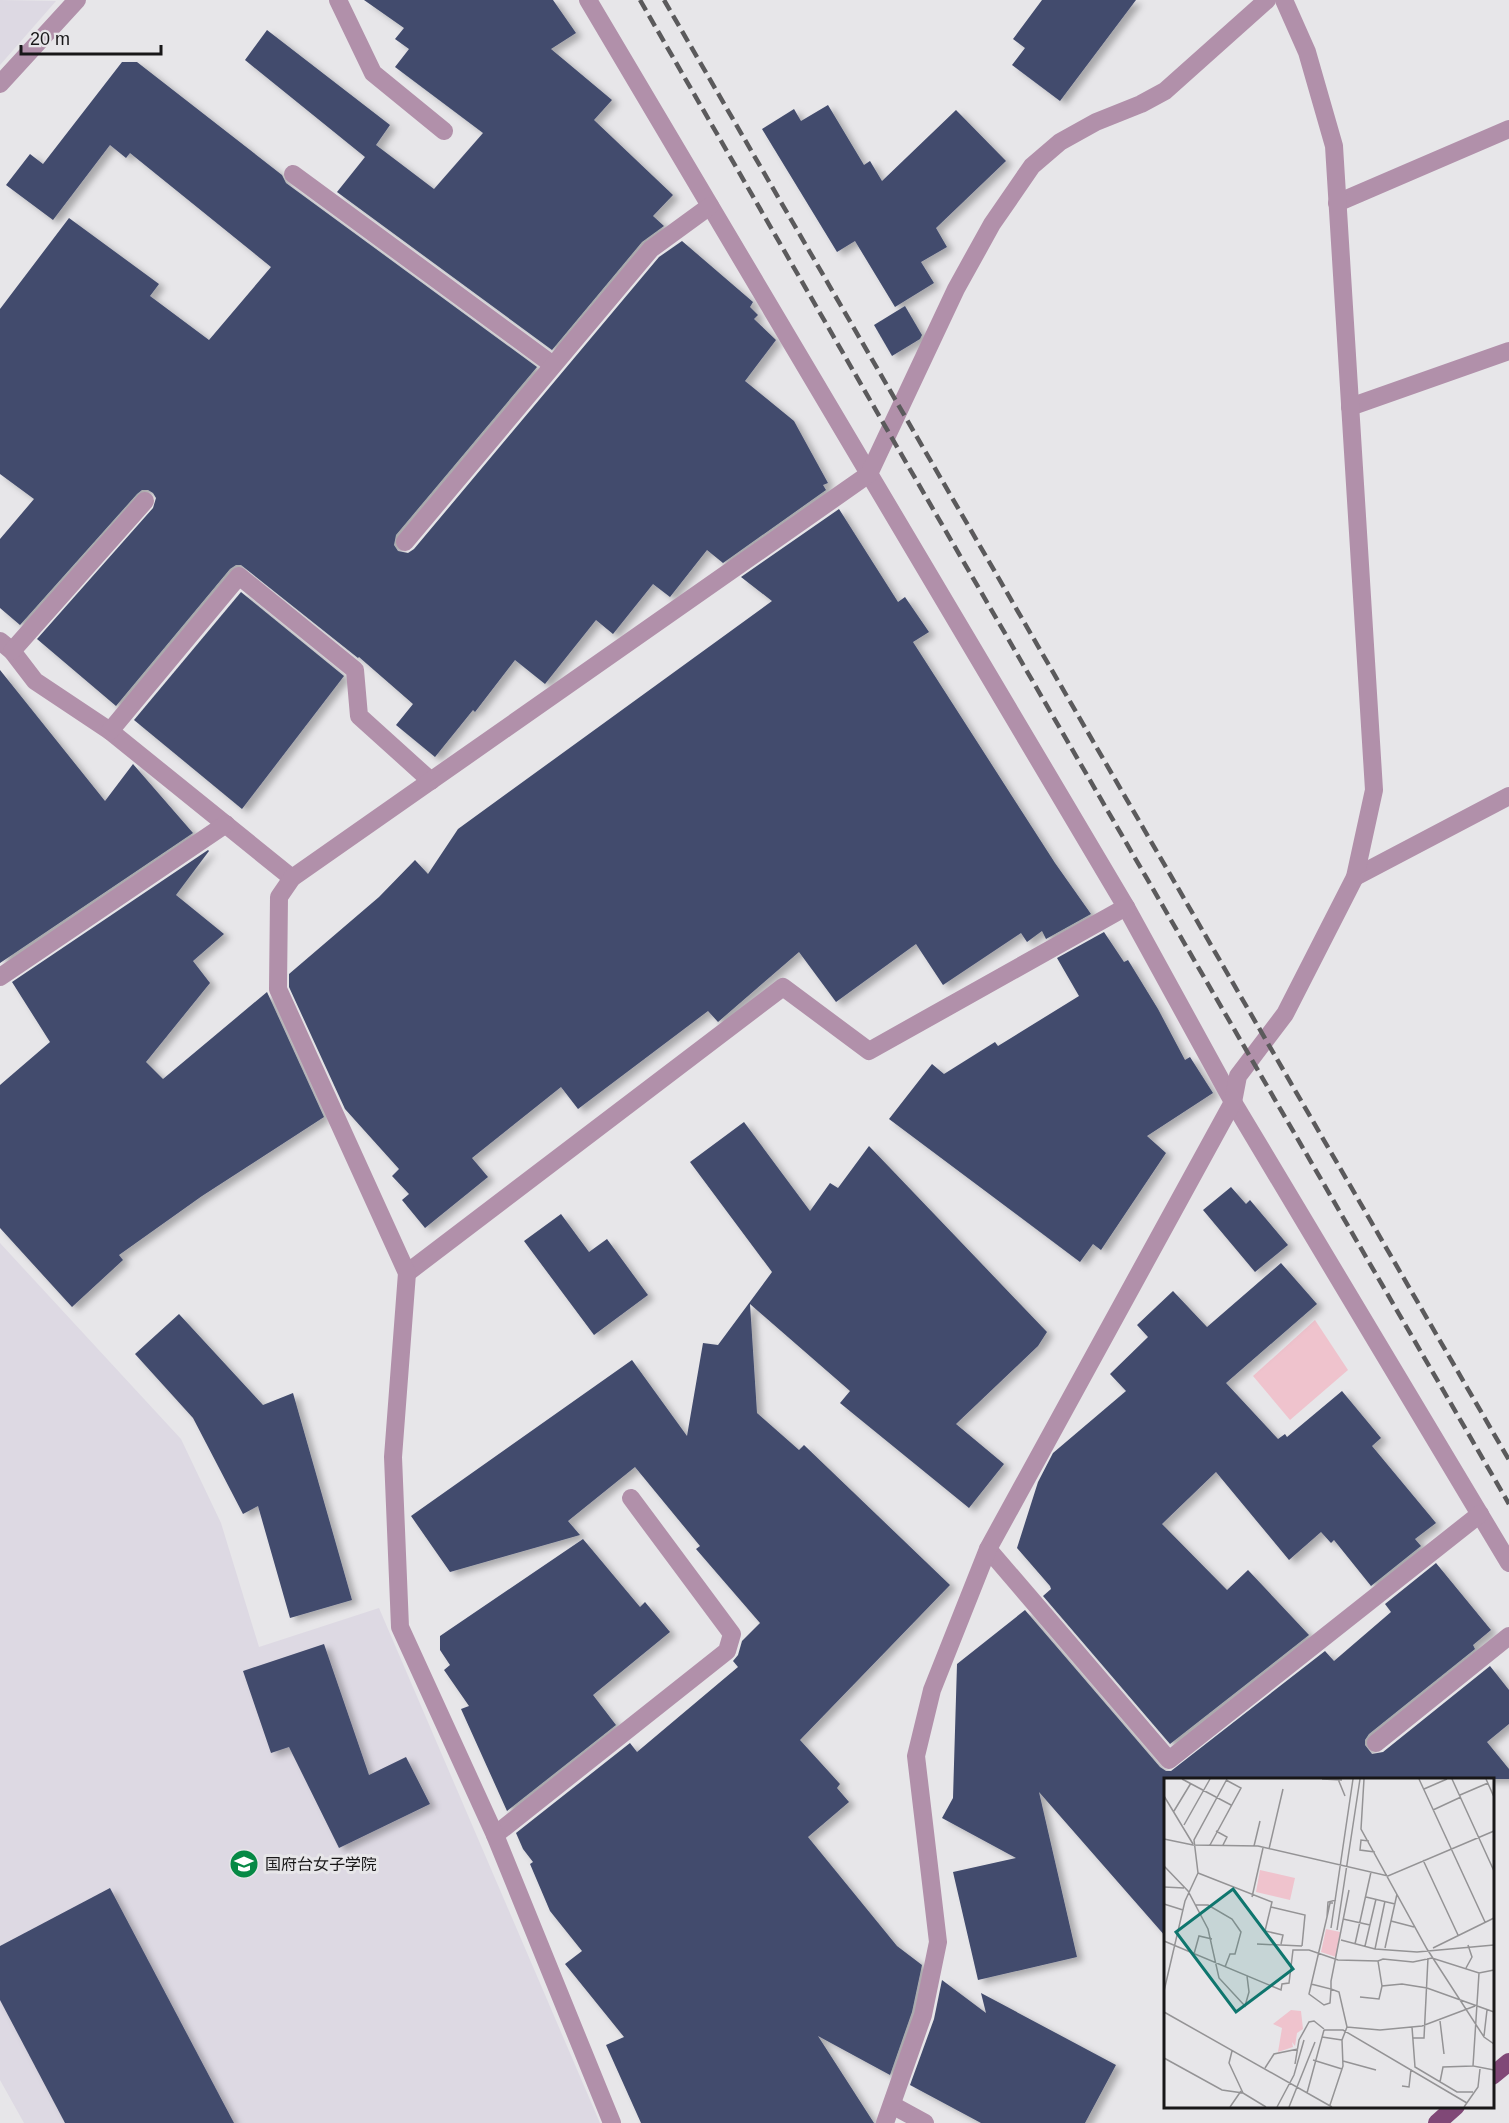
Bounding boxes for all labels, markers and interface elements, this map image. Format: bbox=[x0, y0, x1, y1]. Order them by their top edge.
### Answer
scale bar bbox=[21, 18, 160, 56]
text: 20 m bbox=[30, 29, 70, 49]
inset map bbox=[1164, 1778, 1494, 2108]
school or university icon: 国府台女子学院 bbox=[228, 1848, 260, 1880]
place label: 国府台女子学院 bbox=[265, 1856, 377, 1873]

